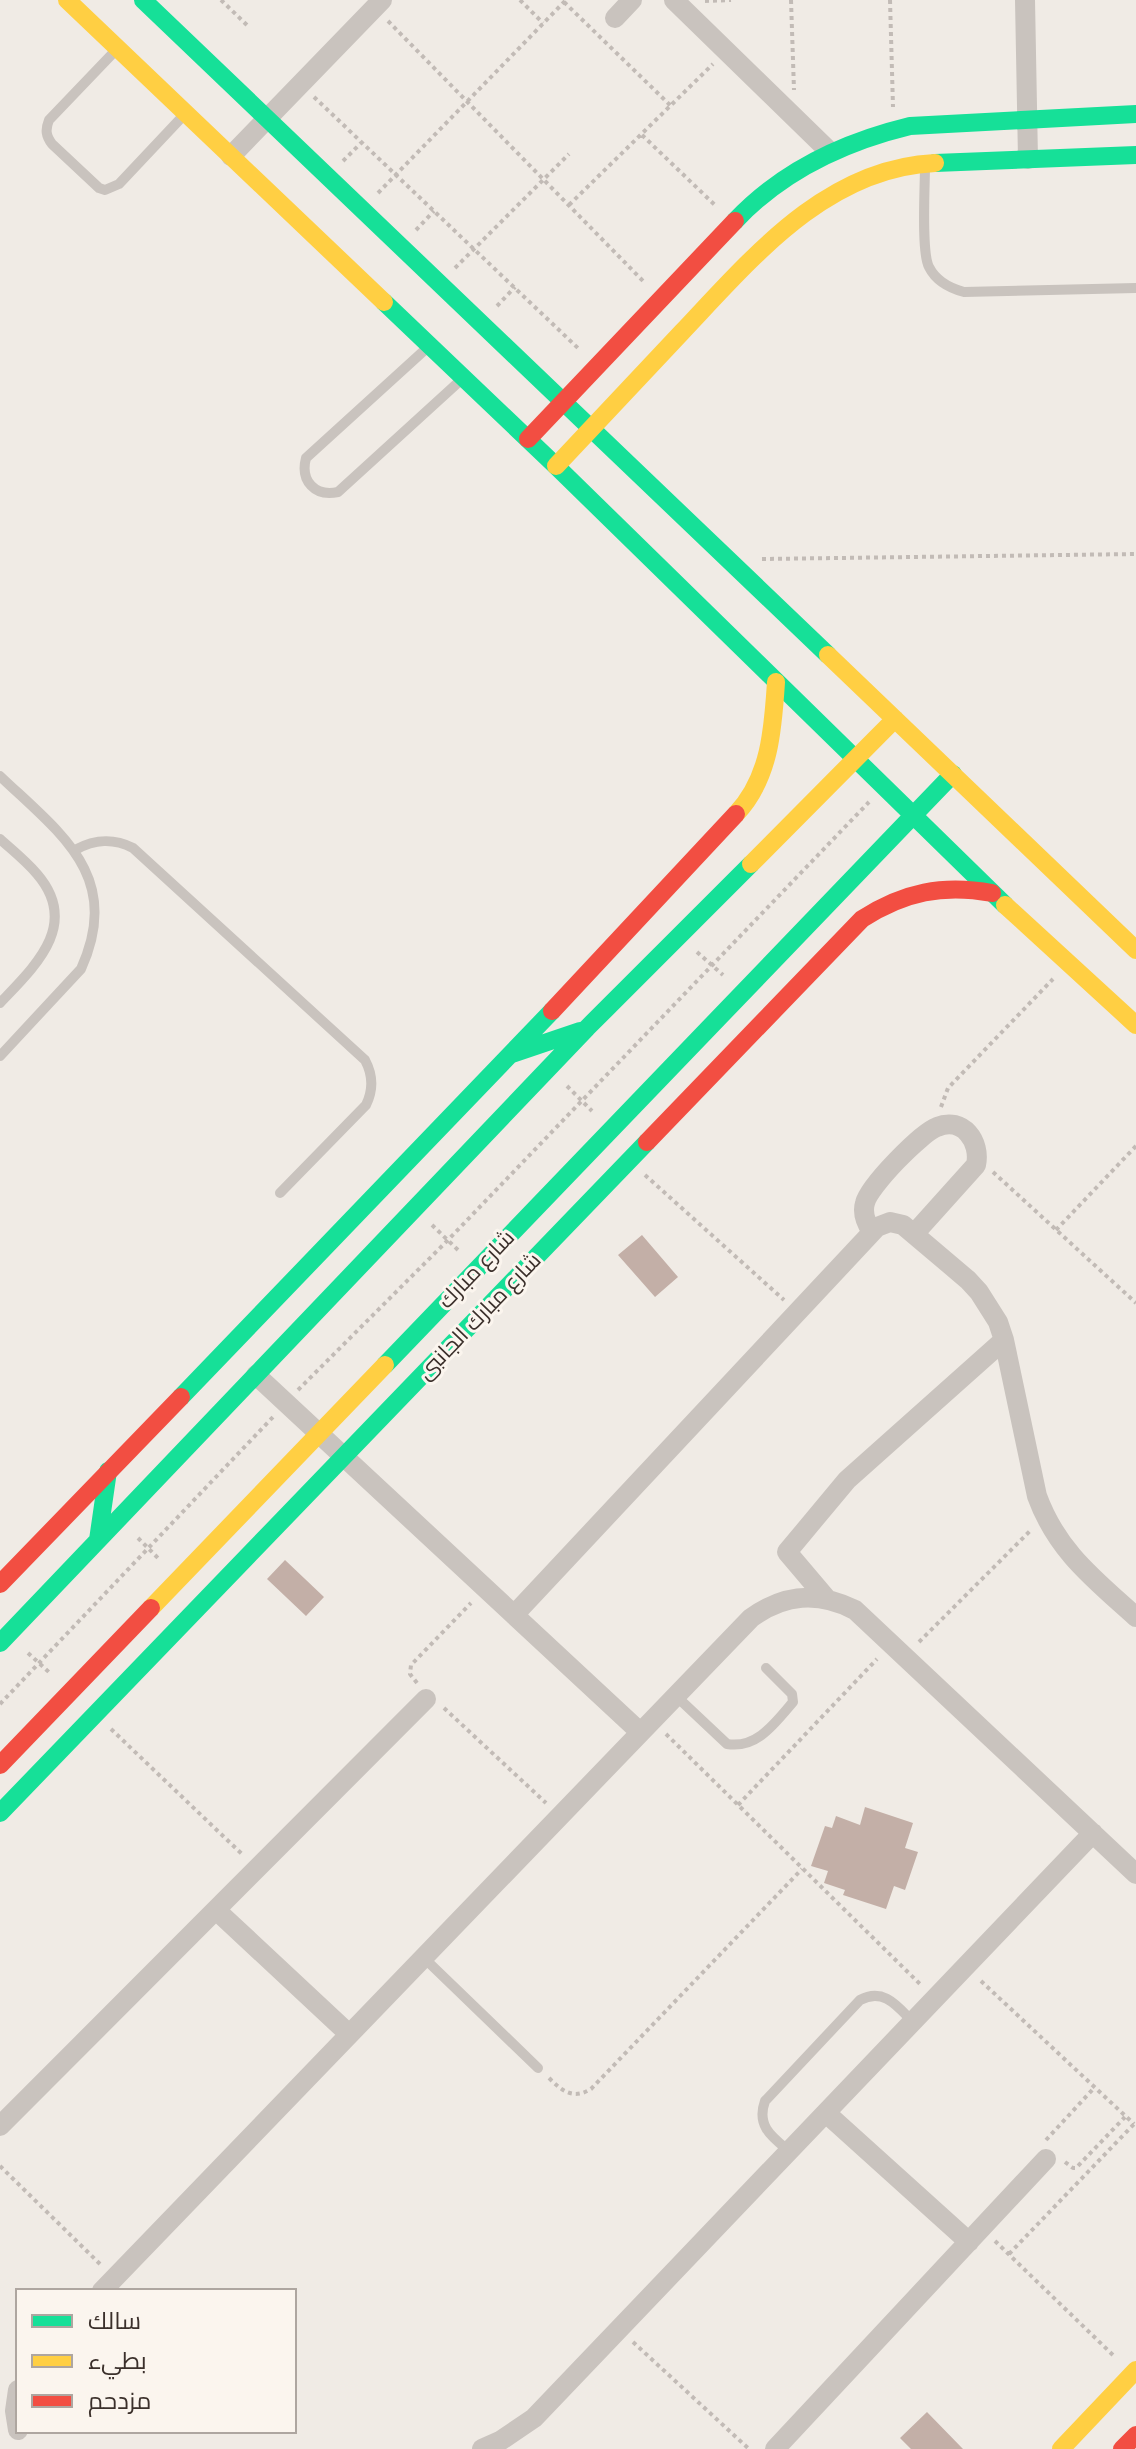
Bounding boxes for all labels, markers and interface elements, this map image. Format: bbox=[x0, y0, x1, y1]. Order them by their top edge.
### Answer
street label: شارع مبارك bbox=[431, 1223, 521, 1315]
street label: شارع مبارك الجانبى bbox=[411, 1246, 547, 1386]
legend bbox=[16, 2289, 296, 2433]
text: سالك bbox=[88, 2305, 141, 2336]
text: بطيء bbox=[88, 2345, 147, 2380]
text: مزدحم bbox=[88, 2385, 151, 2417]

